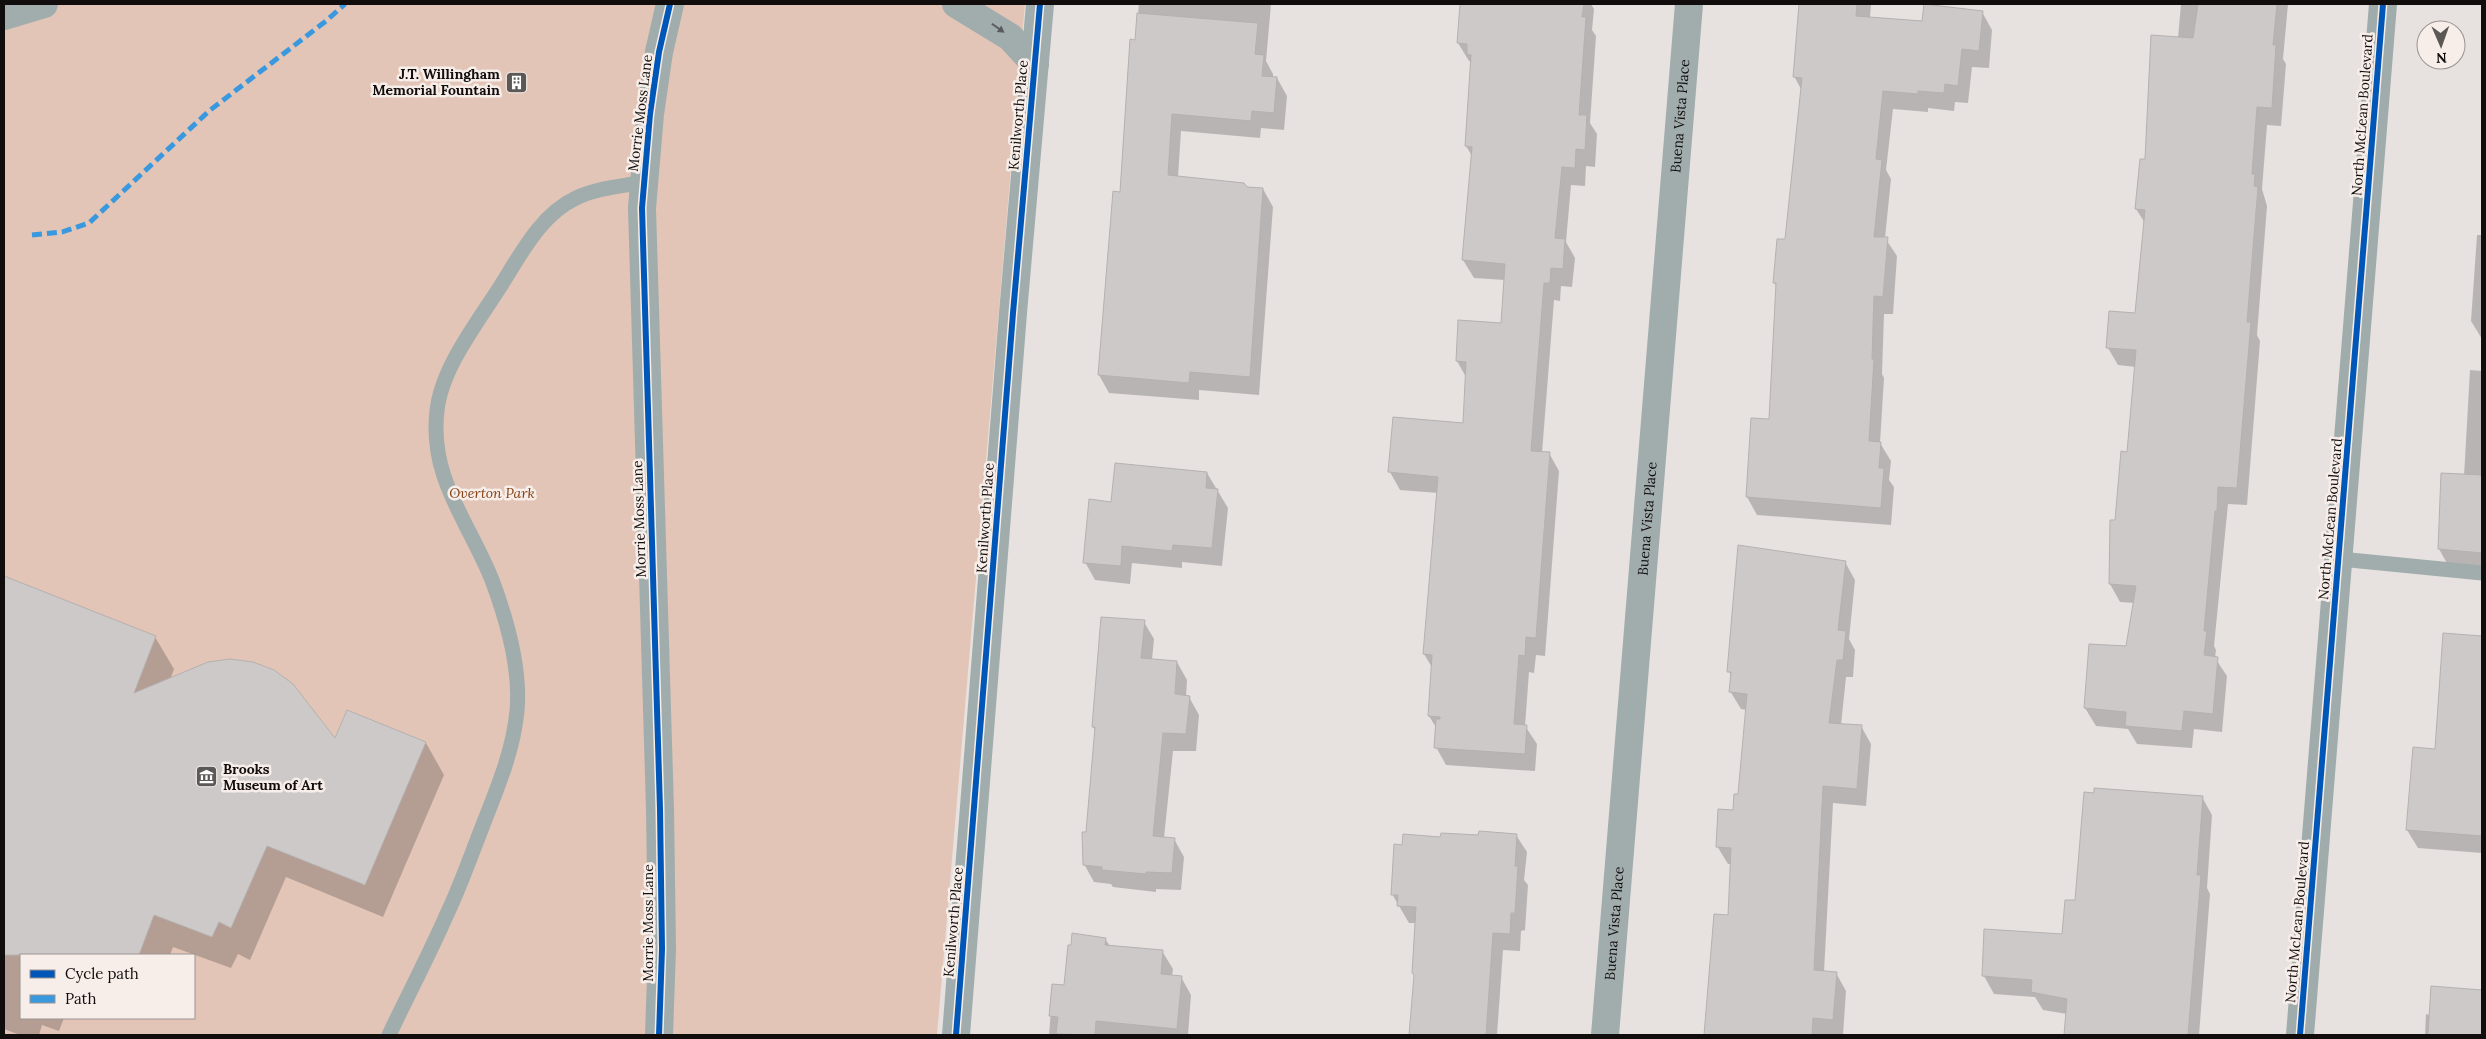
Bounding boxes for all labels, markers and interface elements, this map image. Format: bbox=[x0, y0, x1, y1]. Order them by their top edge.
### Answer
north arrow bbox=[2416, 20, 2466, 70]
one-way arrow bbox=[991, 23, 1004, 33]
street label: North McLean Boulevard bbox=[2347, 33, 2377, 197]
text: N bbox=[2436, 49, 2447, 67]
street label: Morrie Moss Lane bbox=[624, 53, 656, 172]
street label: Buena Vista Place bbox=[1666, 58, 1694, 174]
street label: Kenilworth Place bbox=[1004, 59, 1032, 171]
place label: J.T. Willingham Memorial Fountain bbox=[372, 65, 500, 99]
building icon: J.T. Willingham Memorial Fountain bbox=[504, 70, 528, 94]
street label: North McLean Boulevard bbox=[2314, 437, 2346, 601]
street label: Morrie Moss Lane bbox=[628, 460, 650, 578]
street label: Buena Vista Place bbox=[1633, 461, 1661, 576]
street label: Kenilworth Place bbox=[972, 462, 998, 574]
park label: Overton Park bbox=[449, 484, 535, 502]
place label: Brooks Museum of Art bbox=[223, 760, 323, 794]
museum icon: Brooks Museum of Art bbox=[195, 765, 219, 789]
street label: North McLean Boulevard bbox=[2281, 840, 2313, 1004]
street label: Morrie Moss Lane bbox=[639, 864, 657, 982]
street label: Buena Vista Place bbox=[1600, 865, 1628, 981]
street label: Kenilworth Place bbox=[939, 866, 967, 978]
legend bbox=[20, 954, 195, 1019]
text: Cycle path bbox=[65, 964, 139, 983]
text: Path bbox=[65, 989, 96, 1008]

